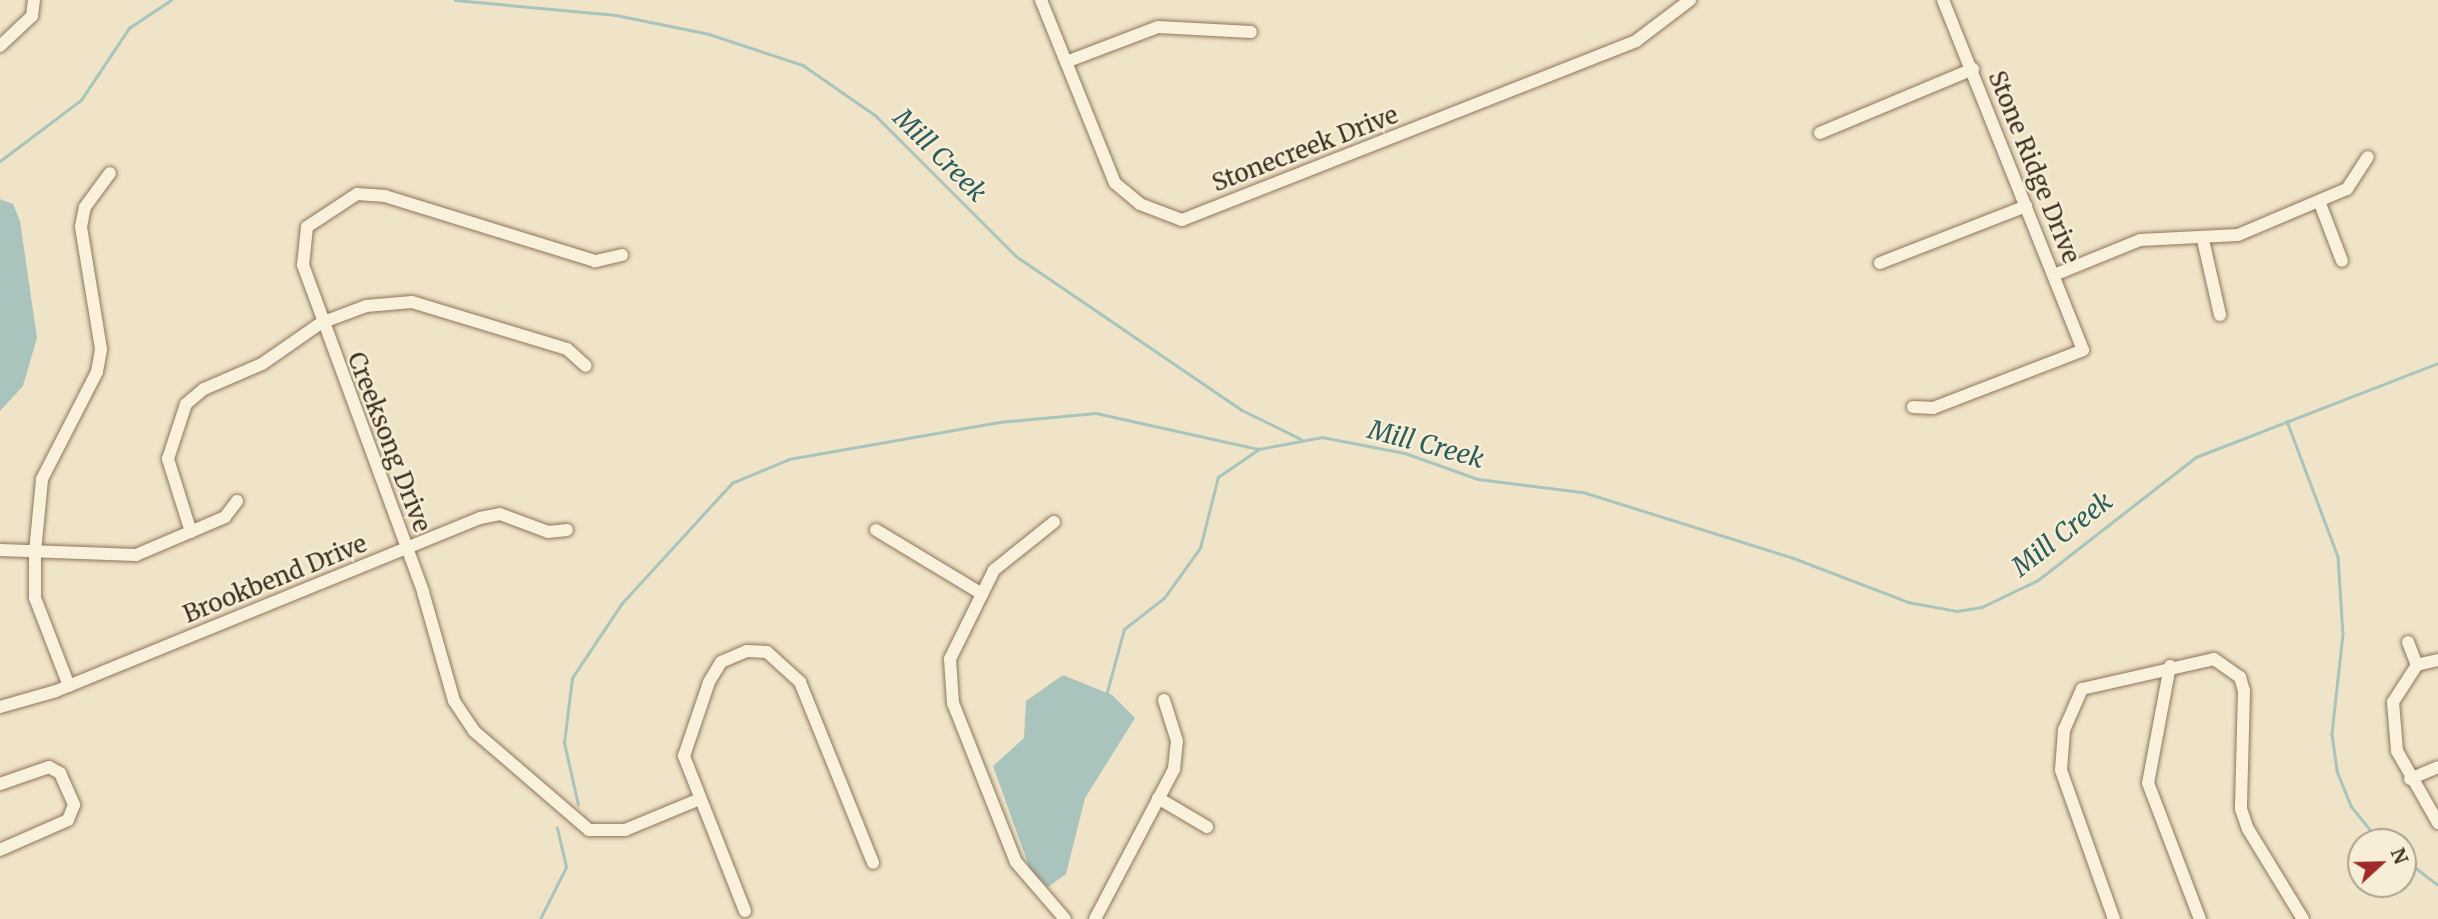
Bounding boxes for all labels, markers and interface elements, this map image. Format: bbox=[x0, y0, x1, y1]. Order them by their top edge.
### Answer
street label: Stone Ridge Drive bbox=[1982, 67, 2086, 267]
street label: Stonecreek Drive bbox=[1208, 100, 1402, 198]
water label: Mill Creek bbox=[887, 102, 993, 208]
street label: Creeksong Drive bbox=[341, 348, 437, 536]
water label: Mill Creek bbox=[1365, 414, 1487, 474]
water label: Mill Creek bbox=[2006, 485, 2118, 583]
street label: Brookbend Drive bbox=[179, 529, 371, 629]
north arrow bbox=[2347, 828, 2417, 898]
text: N bbox=[2386, 844, 2414, 867]

